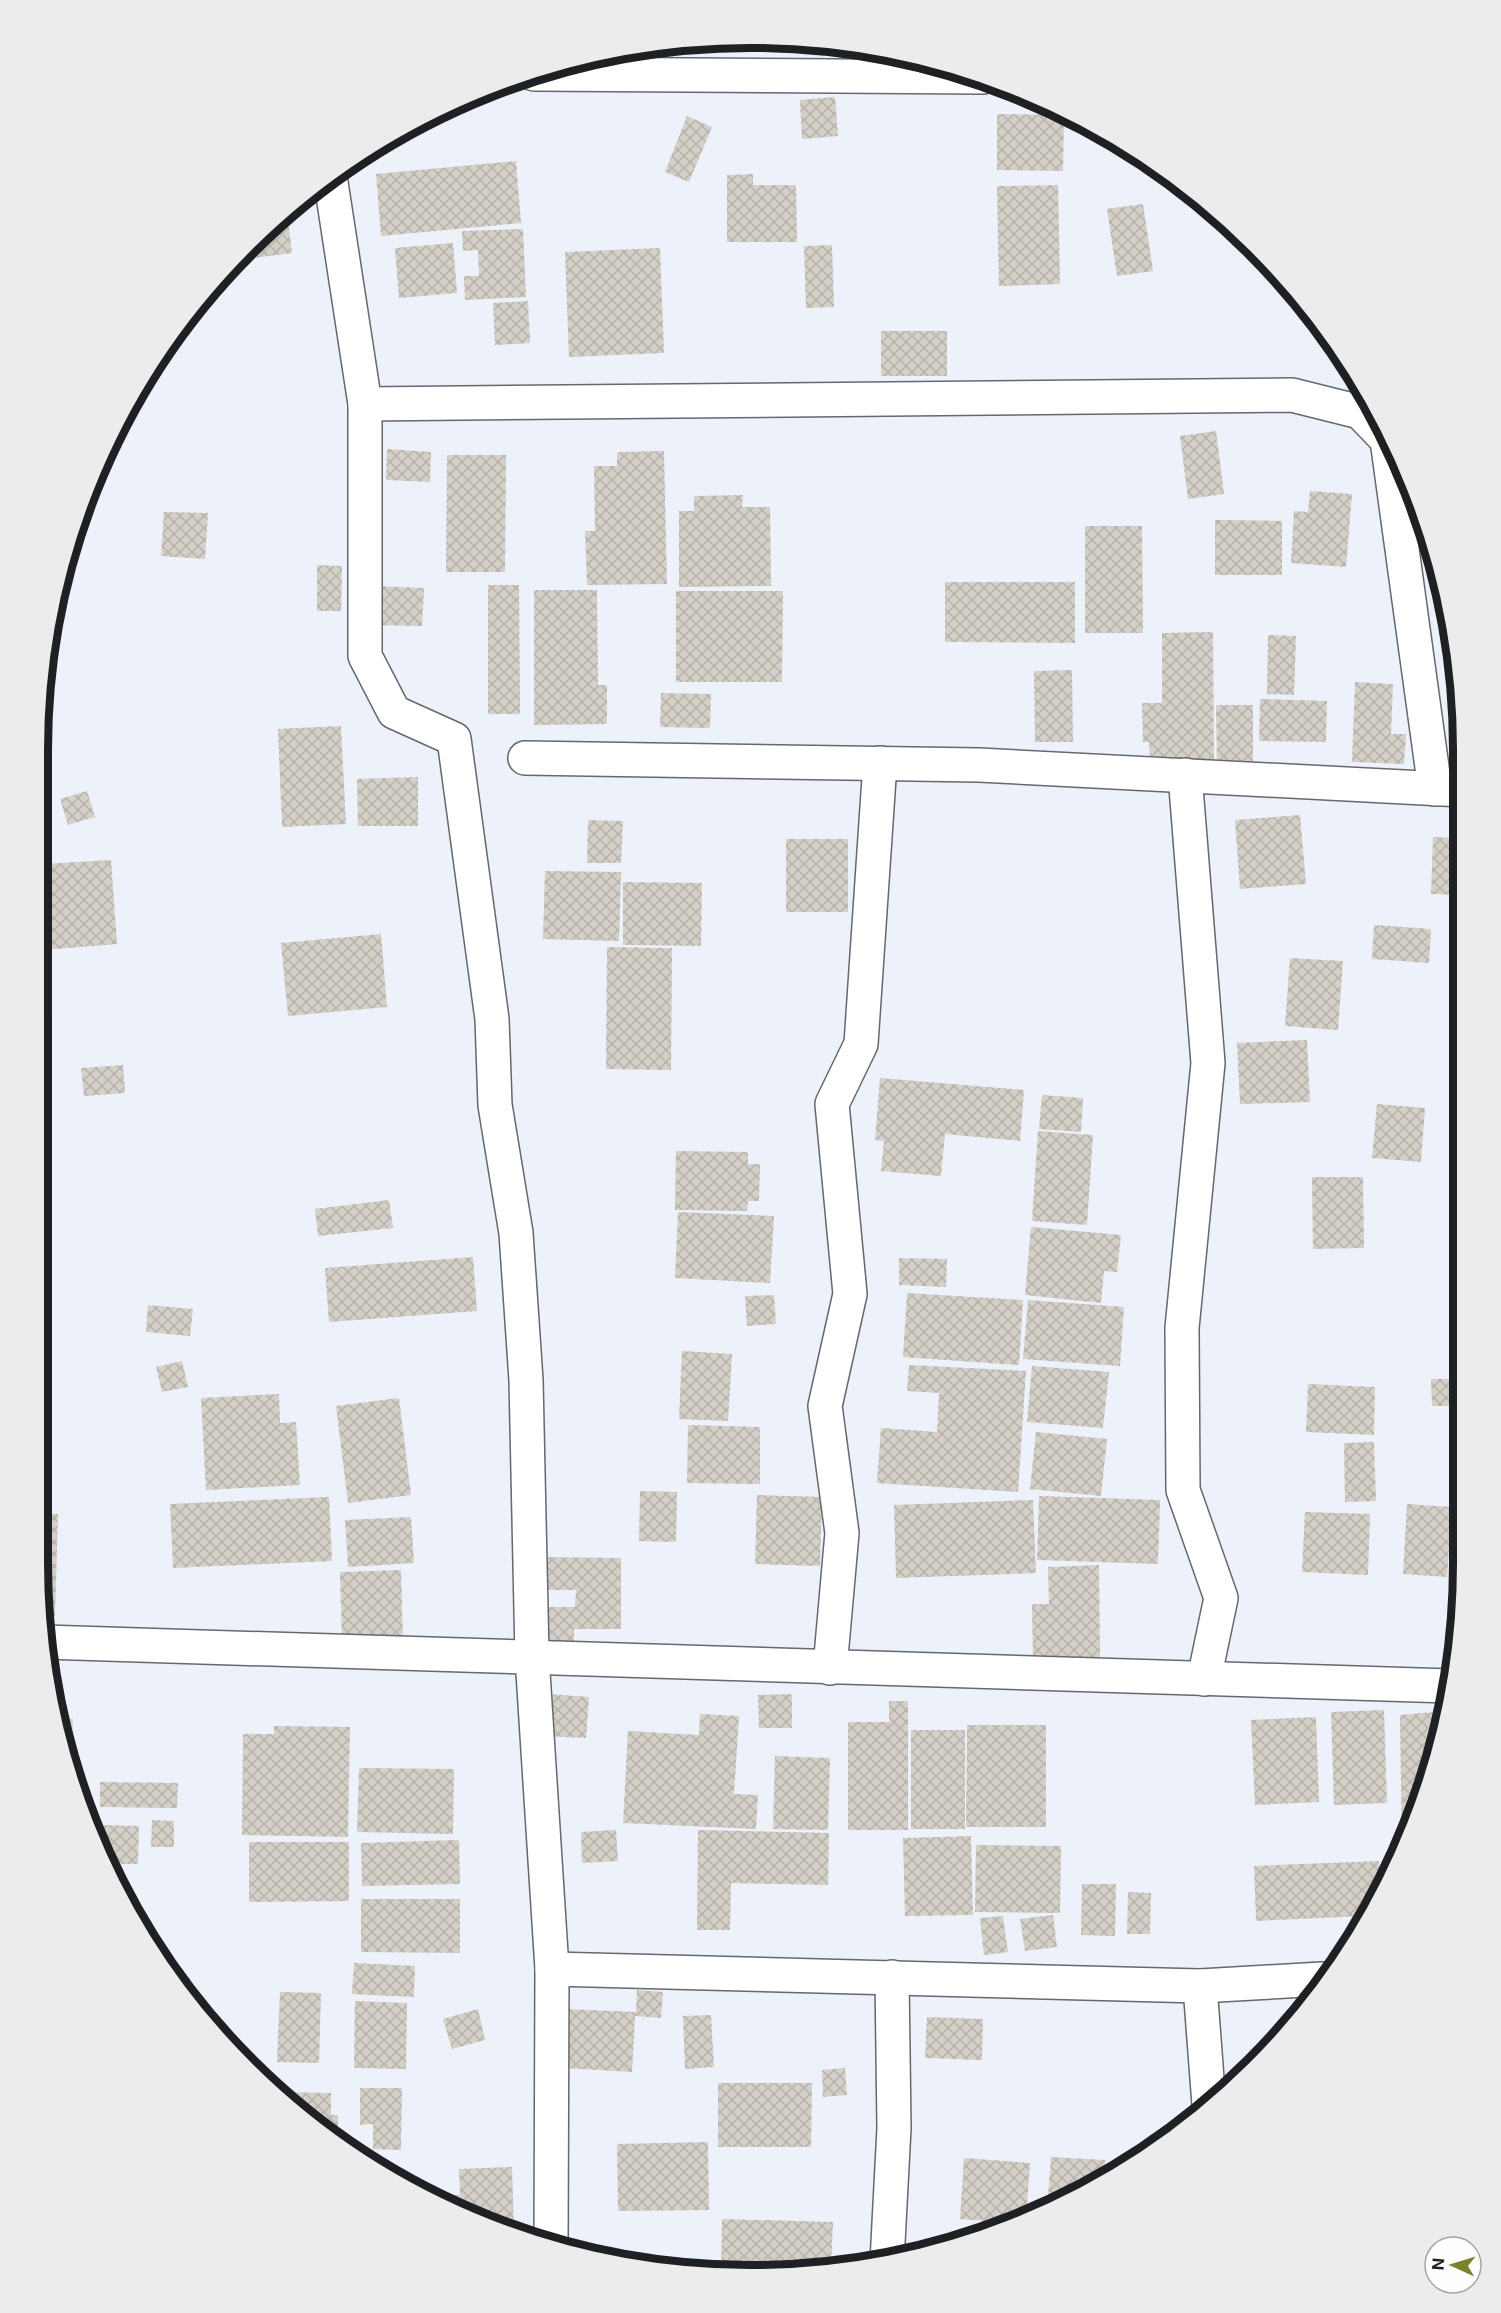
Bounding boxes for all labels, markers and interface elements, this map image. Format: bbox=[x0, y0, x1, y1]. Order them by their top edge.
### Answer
north arrow bbox=[1423, 2235, 1483, 2295]
text: N bbox=[1428, 2257, 1448, 2271]

